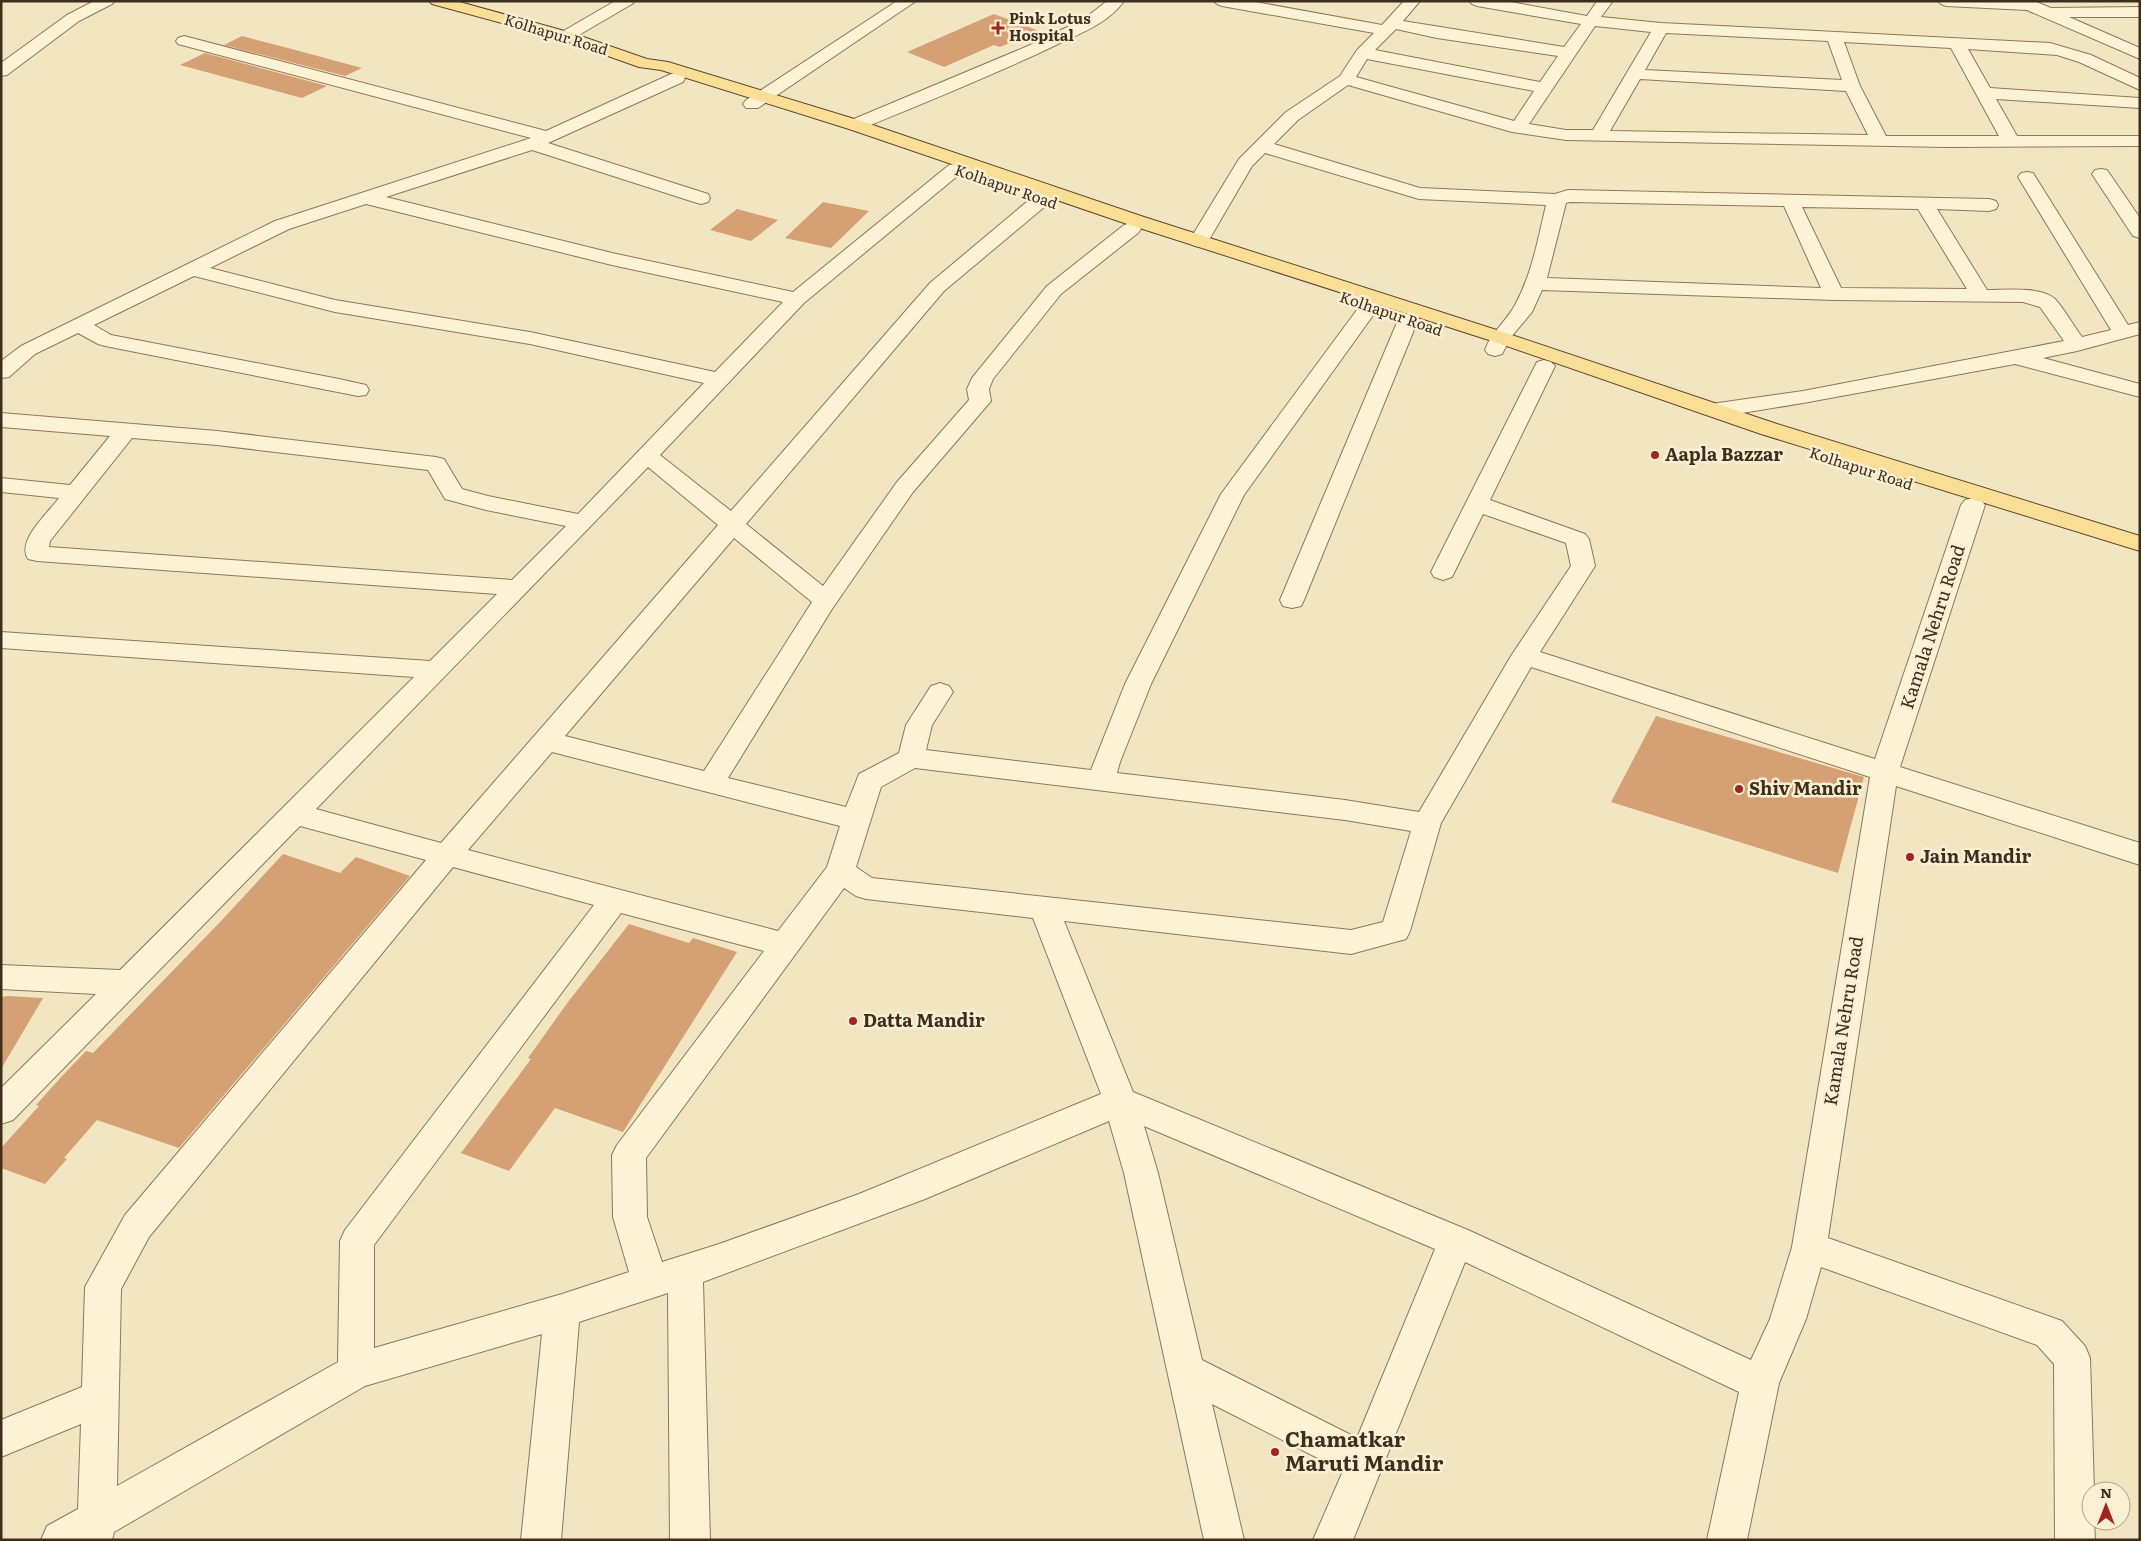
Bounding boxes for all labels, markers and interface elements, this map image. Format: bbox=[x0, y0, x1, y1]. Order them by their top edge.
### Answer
place label: Pink Lotus Hospital bbox=[1009, 6, 1091, 46]
street label: Kolhapur Road bbox=[502, 7, 611, 60]
marker: Pink Lotus Hospital bbox=[991, 21, 1005, 35]
street label: Kolhapur Road bbox=[952, 157, 1061, 214]
street label: Kolhapur Road bbox=[1337, 284, 1446, 341]
place label: Aapla Bazzar bbox=[1665, 440, 1783, 467]
street label: Kolhapur Road bbox=[1807, 440, 1916, 495]
marker: Aapla Bazzar bbox=[1649, 449, 1661, 461]
street label: Kamala Nehru Road bbox=[1892, 541, 1971, 712]
place label: Shiv Mandir bbox=[1749, 774, 1862, 801]
marker: Shiv Mandir bbox=[1733, 783, 1745, 795]
place label: Jain Mandir bbox=[1920, 842, 2032, 869]
marker: Jain Mandir bbox=[1904, 851, 1916, 863]
street label: Kamala Nehru Road bbox=[1816, 934, 1869, 1108]
place label: Datta Mandir bbox=[863, 1006, 985, 1033]
marker: Datta Mandir bbox=[847, 1015, 859, 1027]
place label: Chamatkar Maruti Mandir bbox=[1285, 1422, 1444, 1477]
marker: Chamatkar Maruti Mandir bbox=[1269, 1446, 1281, 1458]
north arrow bbox=[2081, 1481, 2131, 1531]
text: N bbox=[2100, 1482, 2112, 1502]

